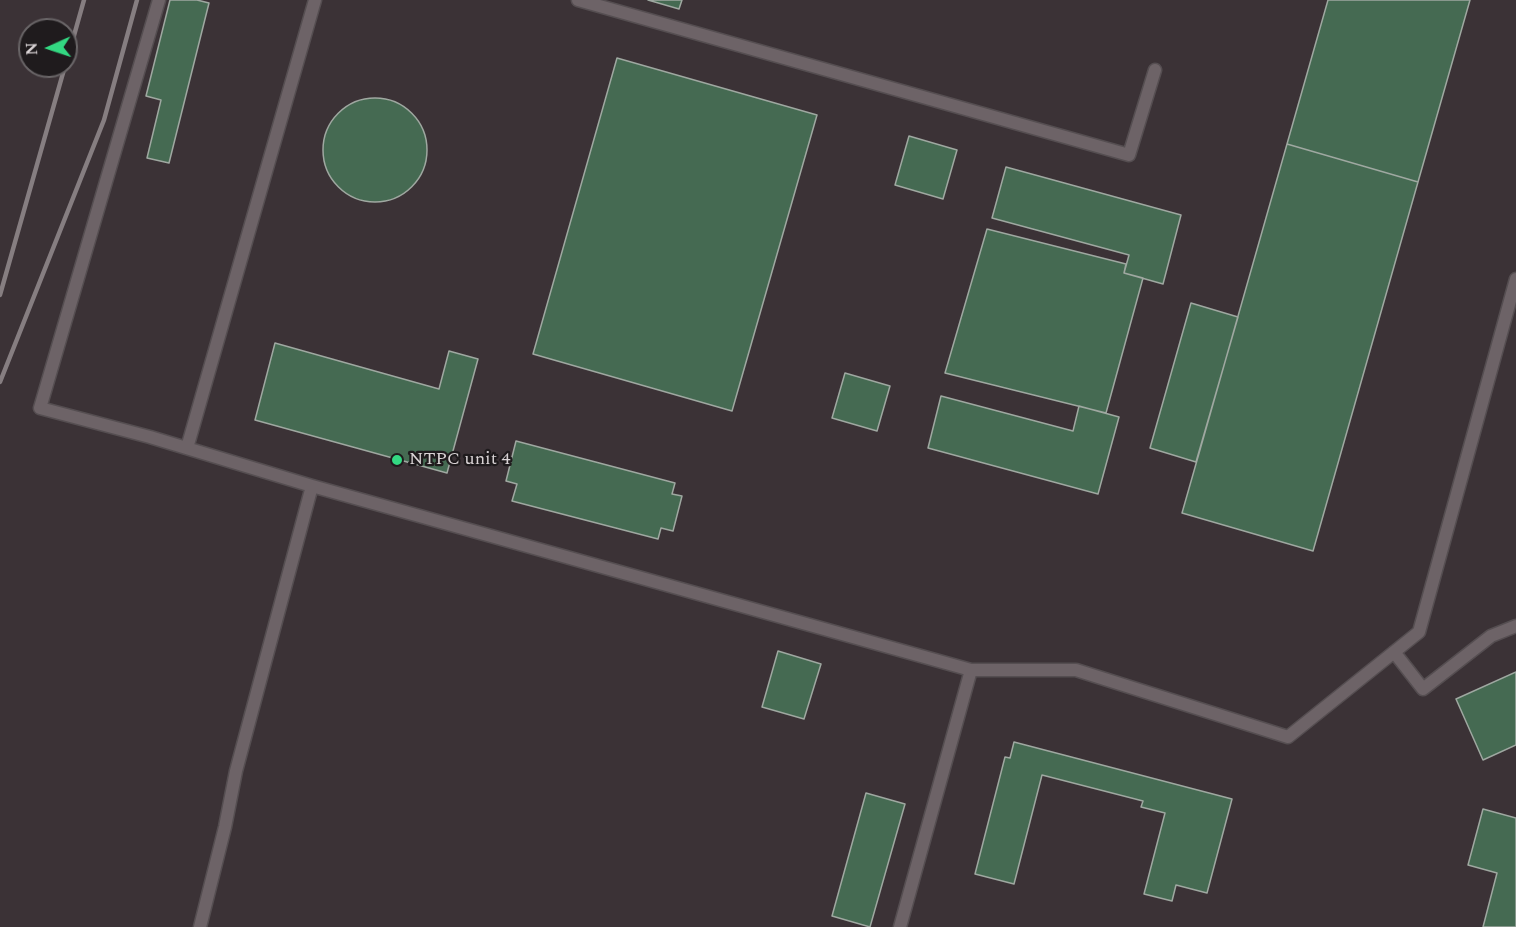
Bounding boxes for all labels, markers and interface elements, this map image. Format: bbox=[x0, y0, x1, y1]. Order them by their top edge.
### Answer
north arrow bbox=[18, 18, 78, 78]
text: N bbox=[20, 42, 44, 56]
place label: NTPC unit 4 bbox=[409, 449, 511, 471]
marker: NTPC unit 4 bbox=[390, 453, 404, 467]

